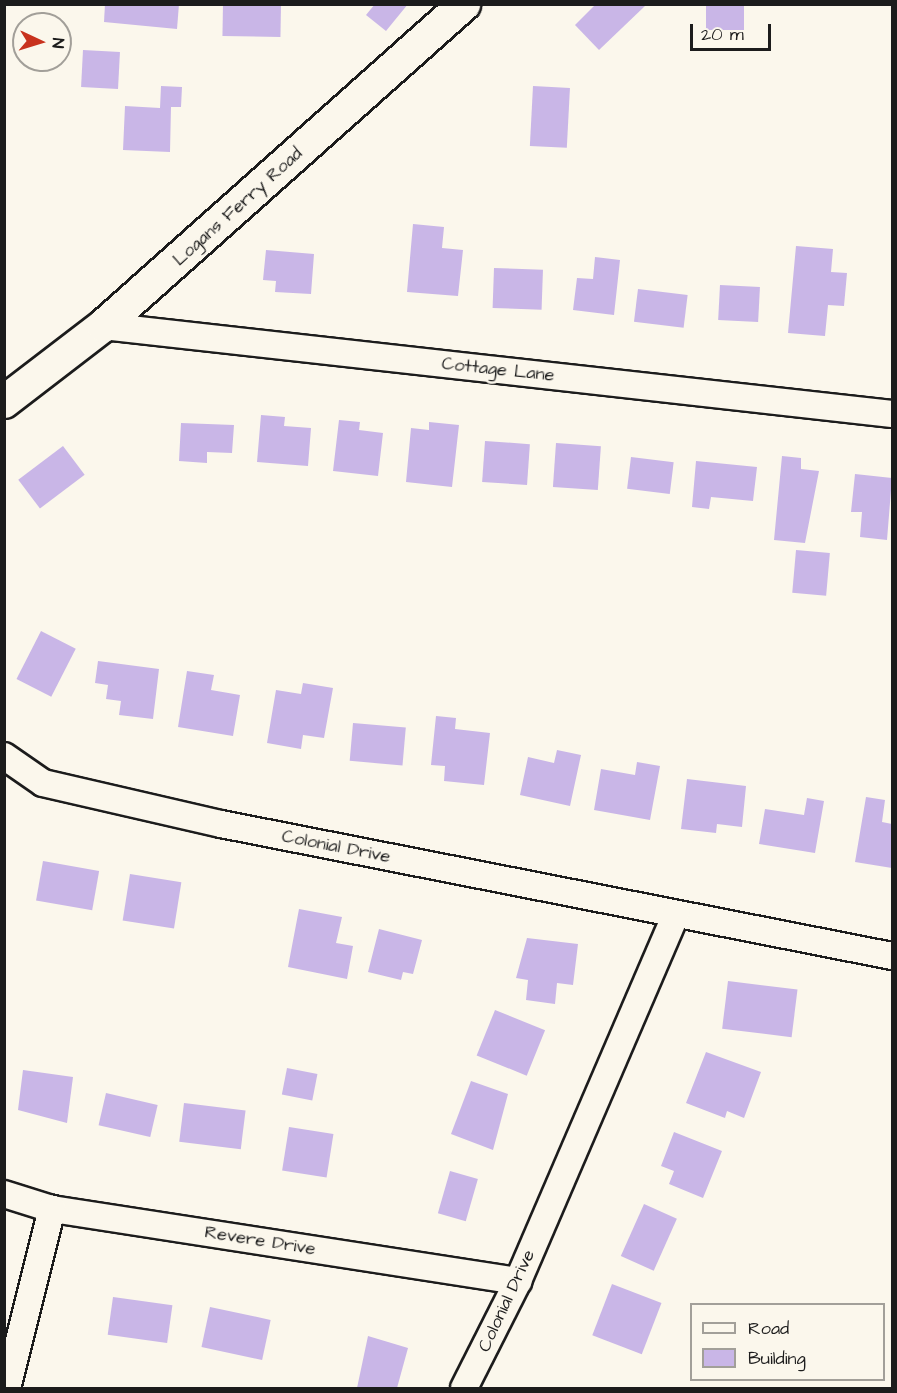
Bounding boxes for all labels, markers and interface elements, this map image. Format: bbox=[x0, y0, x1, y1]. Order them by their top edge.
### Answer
north arrow bbox=[12, 12, 72, 72]
scale bar bbox=[693, 12, 774, 50]
text: 20 m bbox=[701, 22, 744, 47]
text: N bbox=[47, 37, 69, 49]
street label: Logans Ferry Road bbox=[169, 143, 307, 271]
street label: Cottage Lane bbox=[441, 353, 555, 387]
street label: Colonial Drive bbox=[280, 826, 392, 868]
street label: Revere Drive bbox=[203, 1222, 317, 1260]
street label: Colonial Drive bbox=[474, 1247, 540, 1355]
legend bbox=[690, 1303, 885, 1381]
text: Road bbox=[748, 1316, 789, 1341]
text: Building bbox=[748, 1346, 806, 1371]

